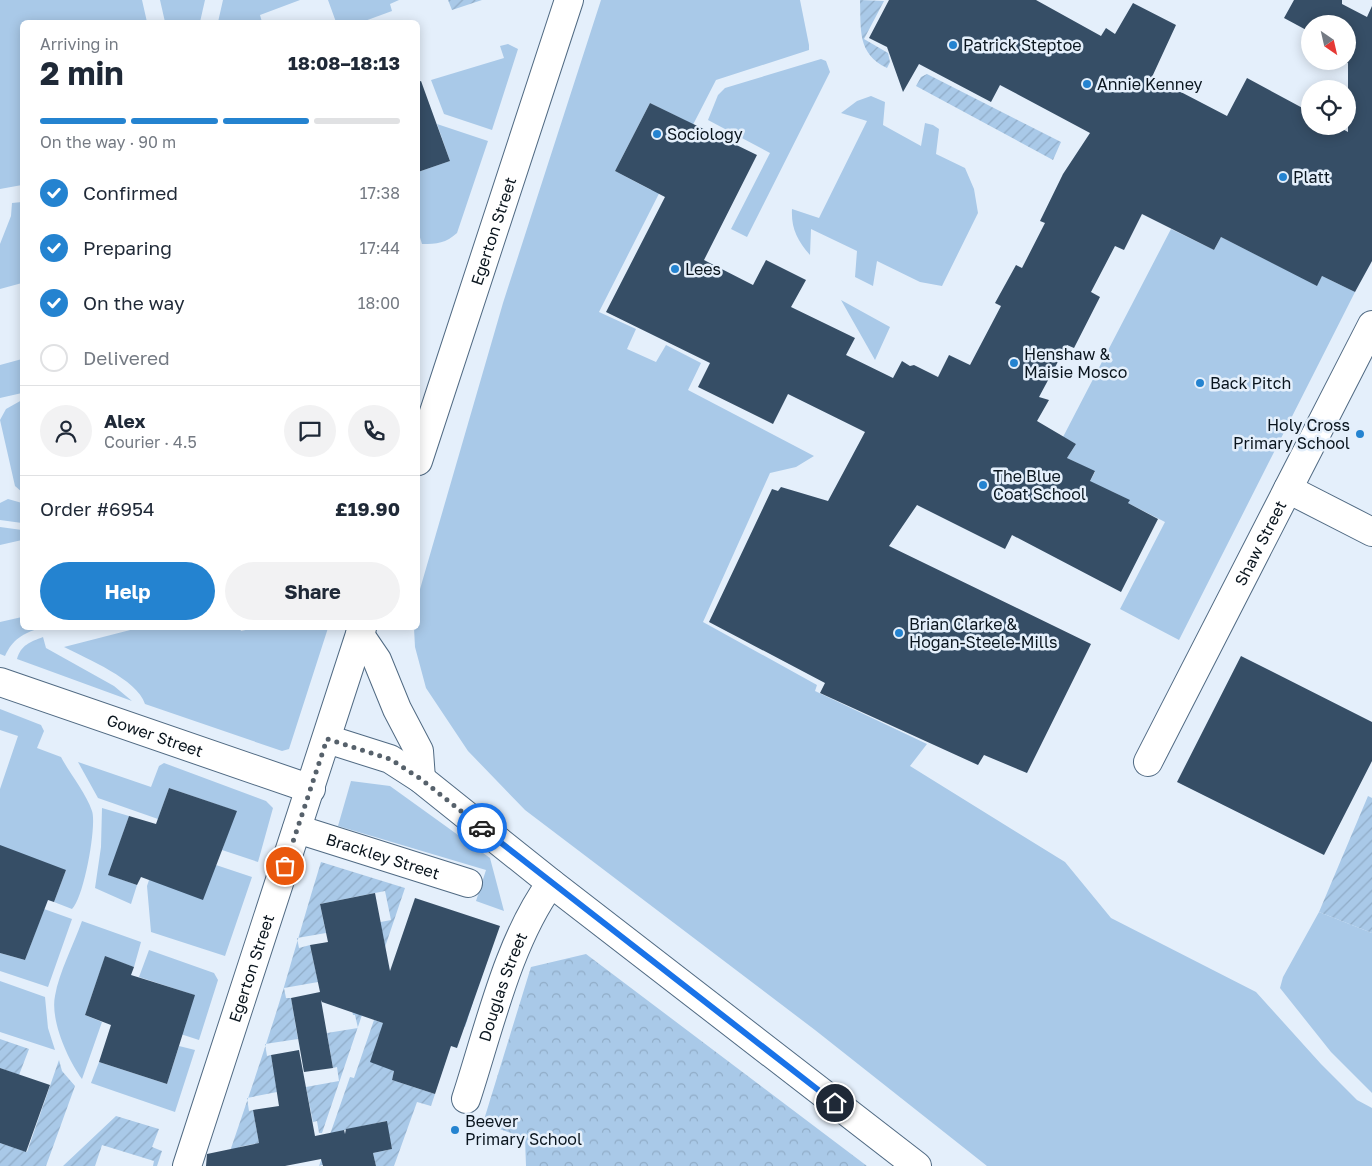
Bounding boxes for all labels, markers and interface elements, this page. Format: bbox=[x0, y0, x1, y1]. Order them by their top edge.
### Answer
north arrow bbox=[1301, 15, 1356, 70]
map controls bbox=[1301, 15, 1356, 135]
text: Arriving in bbox=[40, 34, 119, 54]
place label: Patrick Steptoe bbox=[963, 35, 1082, 55]
marker: Patrick Steptoe bbox=[947, 39, 959, 51]
text: 18:08–18:13 bbox=[288, 51, 400, 74]
text: 2 min bbox=[40, 54, 124, 92]
place label: Annie Kenney bbox=[1097, 74, 1203, 94]
marker: Annie Kenney bbox=[1081, 78, 1093, 90]
button: locate bbox=[1301, 80, 1356, 135]
place label: Sociology bbox=[667, 124, 743, 144]
marker: Sociology bbox=[651, 128, 663, 140]
text: On the way · 90 m bbox=[40, 132, 176, 152]
place label: Platt bbox=[1293, 167, 1330, 187]
marker: Platt bbox=[1277, 171, 1289, 183]
street label: Egerton Street bbox=[466, 174, 520, 288]
icon: check bbox=[40, 179, 68, 207]
text: Confirmed bbox=[83, 181, 178, 204]
text: 17:38 bbox=[360, 183, 400, 203]
icon: check bbox=[40, 234, 68, 262]
text: Preparing bbox=[83, 236, 172, 259]
text: 17:44 bbox=[359, 238, 400, 258]
place label: Lees bbox=[685, 259, 721, 279]
marker: Lees bbox=[669, 263, 681, 275]
icon: check bbox=[40, 289, 68, 317]
text: On the way bbox=[83, 291, 185, 314]
text: 18:00 bbox=[358, 293, 400, 313]
place label: Henshaw & Maisie Mosco bbox=[1024, 344, 1127, 382]
text: Delivered bbox=[83, 346, 170, 369]
marker: Henshaw & Maisie Mosco bbox=[1008, 357, 1020, 369]
place label: Back Pitch bbox=[1210, 373, 1291, 393]
marker: Back Pitch bbox=[1194, 377, 1206, 389]
button: person bbox=[40, 405, 92, 457]
button: chat bbox=[284, 405, 336, 457]
button: phone bbox=[348, 405, 400, 457]
text: Alex bbox=[104, 409, 145, 432]
place label: Holy Cross Primary School bbox=[1233, 415, 1350, 453]
marker: Holy Cross Primary School bbox=[1354, 428, 1366, 440]
text: Courier · 4.5 bbox=[104, 432, 197, 452]
place label: The Blue Coat School bbox=[993, 466, 1086, 504]
marker: The Blue Coat School bbox=[977, 479, 989, 491]
text: Order #6954 bbox=[40, 497, 155, 520]
text: £19.90 bbox=[335, 497, 400, 520]
street label: Shaw Street bbox=[1230, 497, 1290, 589]
button: Help bbox=[40, 562, 215, 620]
button: Share bbox=[225, 562, 400, 620]
place label: Brian Clarke & Hogan-Steele-Mills bbox=[909, 614, 1058, 652]
marker: Brian Clarke & Hogan-Steele-Mills bbox=[893, 627, 905, 639]
street label: Gower Street bbox=[104, 710, 206, 761]
courier bbox=[457, 803, 507, 853]
icon: car bbox=[468, 814, 496, 842]
street label: Brackley Street bbox=[324, 829, 442, 883]
pin bbox=[264, 845, 306, 887]
icon: bag bbox=[271, 852, 299, 880]
street label: Egerton Street bbox=[224, 912, 278, 1025]
street label: Douglas Street bbox=[474, 929, 531, 1044]
pin bbox=[814, 1082, 856, 1124]
icon: home bbox=[821, 1089, 849, 1117]
place label: Beever Primary School bbox=[465, 1111, 582, 1149]
marker: Beever Primary School bbox=[449, 1124, 461, 1136]

